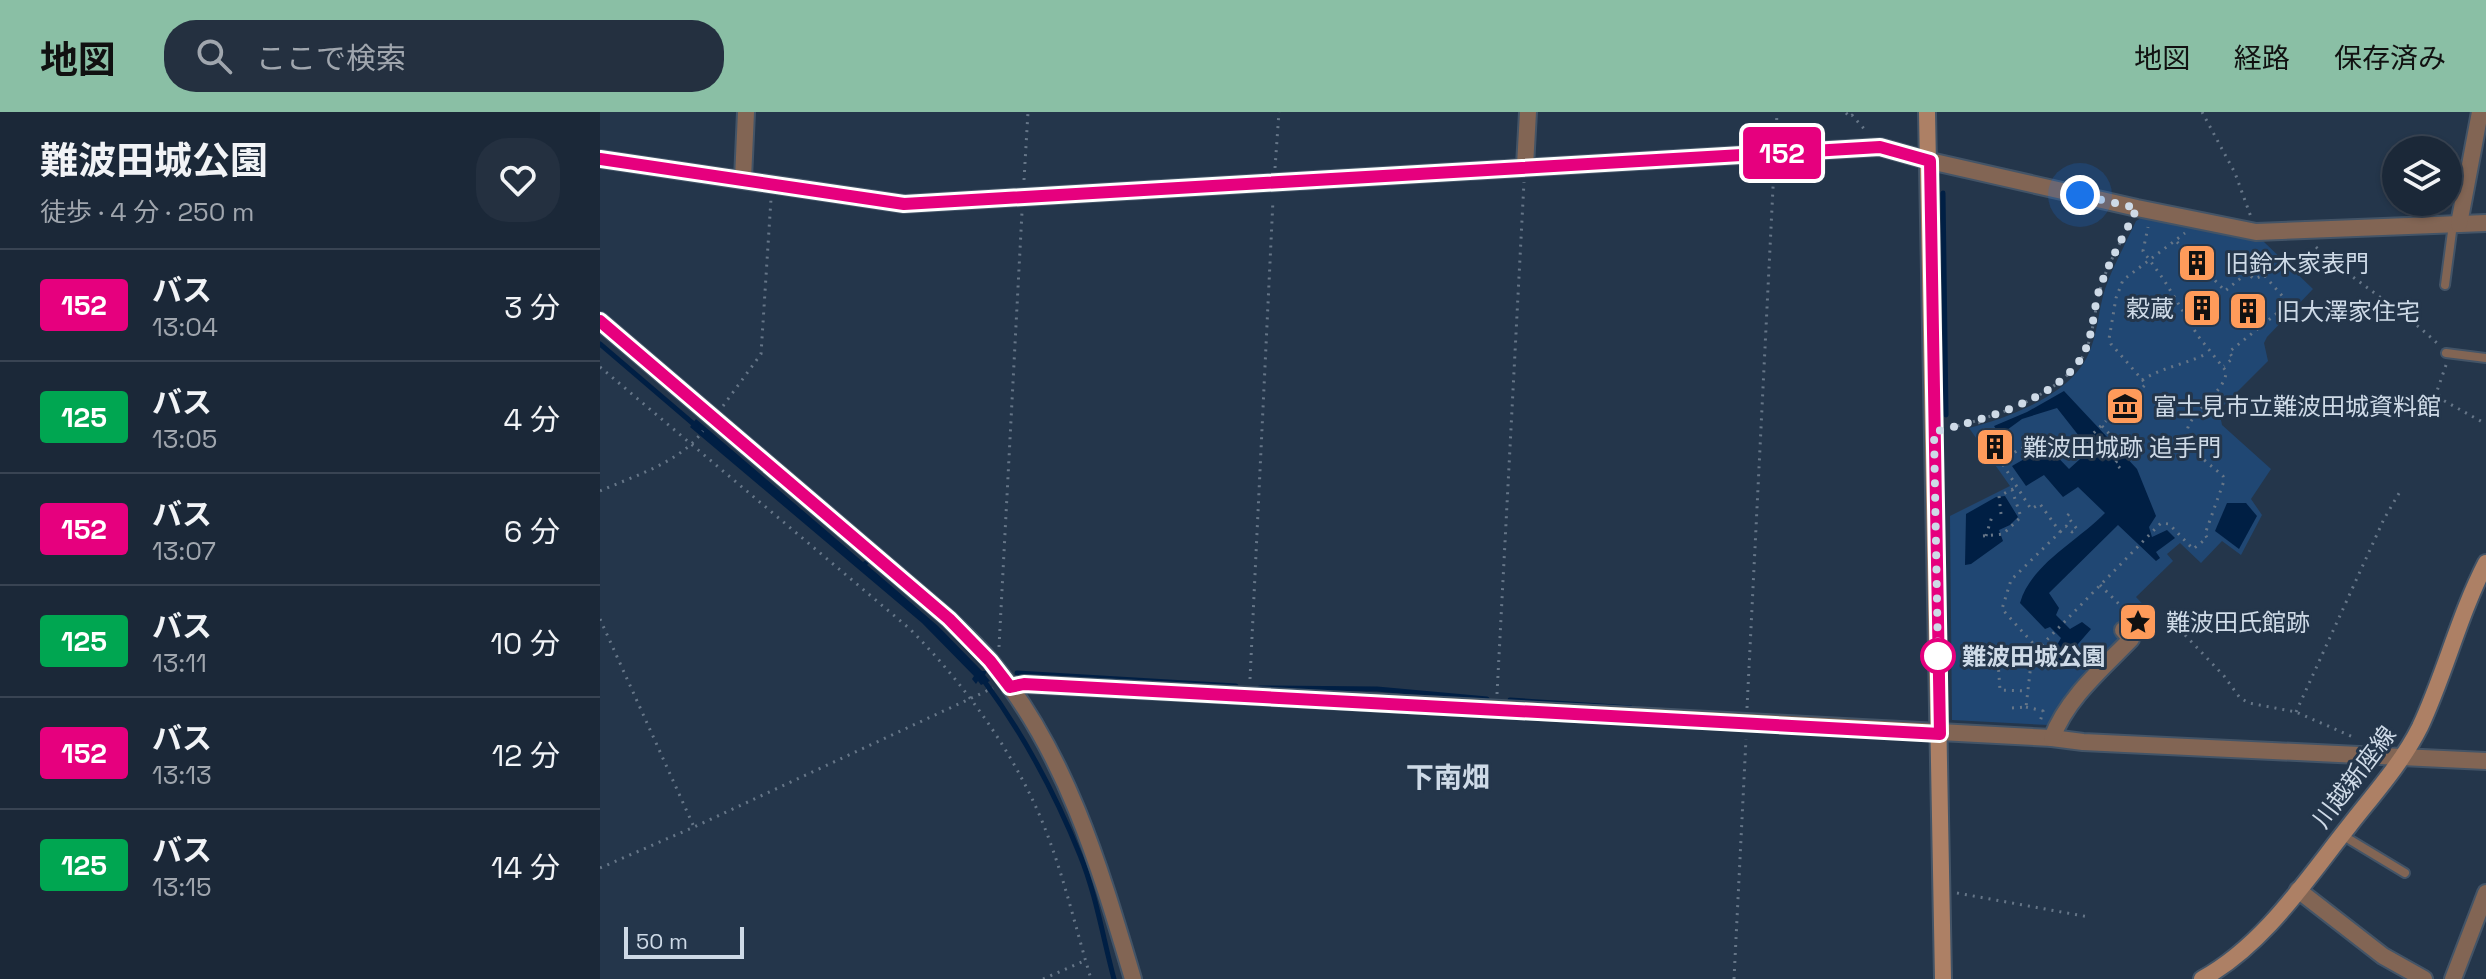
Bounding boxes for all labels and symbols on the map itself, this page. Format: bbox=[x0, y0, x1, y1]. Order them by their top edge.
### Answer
line badge: 152 bbox=[1736, 127, 1828, 179]
your location bbox=[2060, 175, 2100, 215]
building icon: 旧鈴木家表門 bbox=[2176, 242, 2218, 284]
place label: 旧鈴木家表門 bbox=[2225, 248, 2369, 279]
building icon: 穀蔵 bbox=[2181, 287, 2223, 329]
building icon: 旧大澤家住宅 bbox=[2227, 290, 2269, 332]
place label: 穀蔵 bbox=[2126, 293, 2174, 324]
place label: 旧大澤家住宅 bbox=[2276, 296, 2420, 327]
museum icon: 富士見市立難波田城資料館 bbox=[2104, 385, 2146, 427]
place label: 富士見市立難波田城資料館 bbox=[2153, 391, 2441, 422]
building icon: 難波田城跡 追手門 bbox=[1974, 426, 2016, 468]
place label: 難波田城跡 追手門 bbox=[2023, 432, 2221, 463]
place icon: 難波田氏館跡 bbox=[2117, 601, 2159, 643]
place label: 難波田氏館跡 bbox=[2166, 607, 2310, 638]
marker: 難波田城公園 bbox=[1921, 639, 1955, 673]
place label: 難波田城公園 bbox=[1962, 641, 2106, 672]
street label: 川越新座線 bbox=[2306, 720, 2402, 834]
district label: 下南畑 bbox=[1406, 759, 1490, 795]
scale bar bbox=[624, 923, 744, 959]

